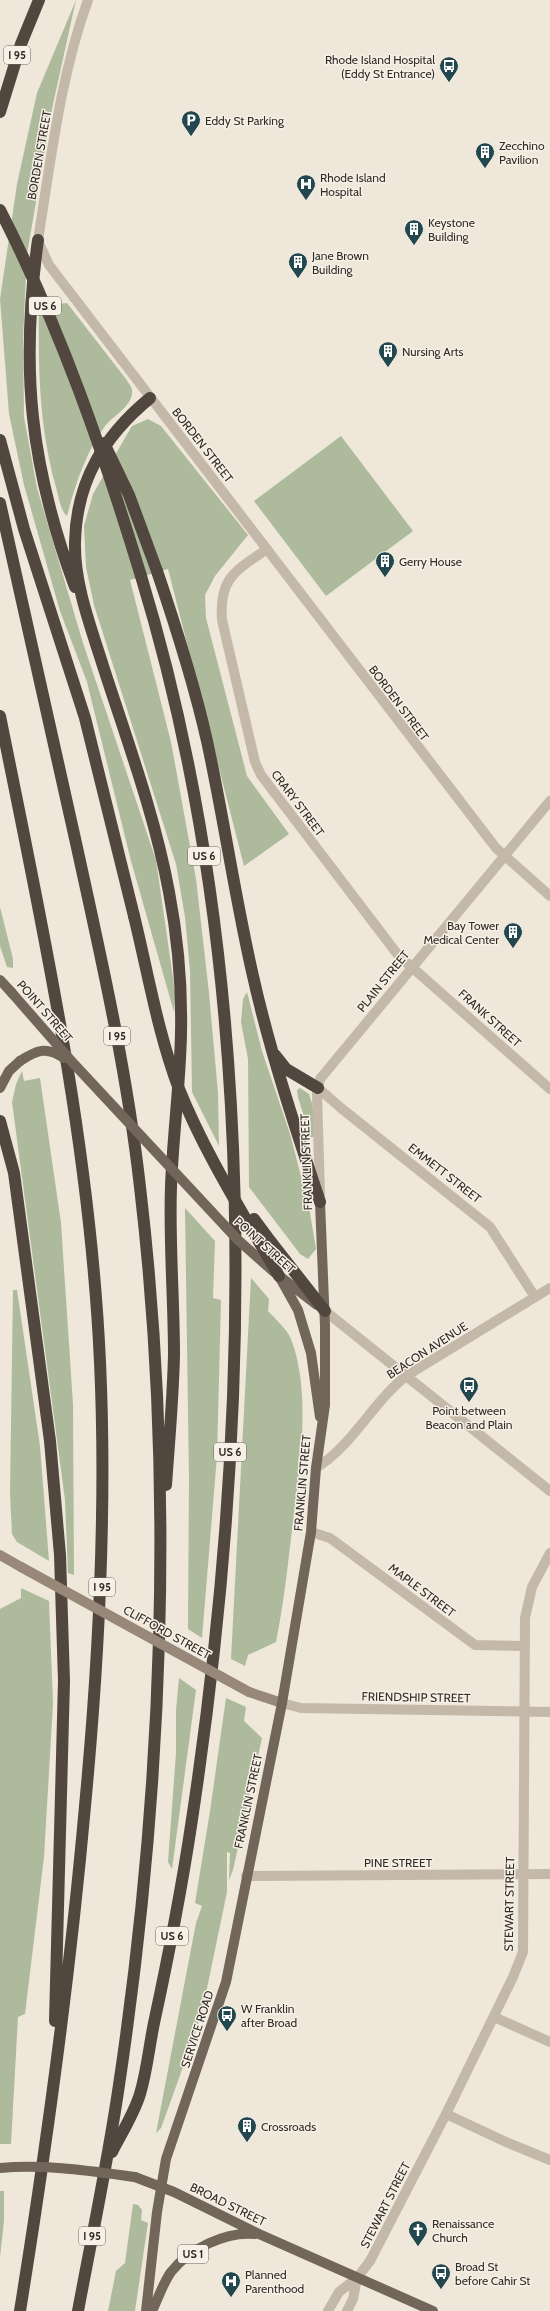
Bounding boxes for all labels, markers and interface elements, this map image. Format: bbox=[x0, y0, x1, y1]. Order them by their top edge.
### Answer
road number: I 95 bbox=[4, 46, 30, 64]
place label: Rhode Island Hospital (Eddy St Entrance) bbox=[325, 52, 435, 81]
bus stop icon: Rhode Island Hospital (Eddy St Entrance) bbox=[438, 55, 460, 83]
street label: BORDEN STREET bbox=[24, 109, 54, 201]
parking icon: Eddy St Parking bbox=[180, 109, 202, 137]
place label: Eddy St Parking bbox=[205, 113, 285, 128]
place label: Zecchino Pavilion bbox=[499, 138, 545, 167]
building icon: Zecchino Pavilion bbox=[474, 141, 496, 169]
place label: Rhode Island Hospital bbox=[320, 170, 386, 199]
hospital icon: Rhode Island Hospital bbox=[295, 173, 317, 201]
place label: Keystone Building bbox=[428, 215, 475, 244]
building icon: Keystone Building bbox=[403, 218, 425, 246]
place label: Jane Brown Building bbox=[311, 248, 369, 277]
building icon: Jane Brown Building bbox=[287, 251, 309, 279]
road number: US 6 bbox=[29, 297, 61, 315]
building icon: Nursing Arts bbox=[377, 340, 399, 368]
place label: Nursing Arts bbox=[402, 344, 464, 359]
street label: BORDEN STREET bbox=[169, 405, 237, 486]
building icon: Gerry House bbox=[374, 550, 396, 578]
place label: Gerry House bbox=[399, 554, 462, 569]
street label: BORDEN STREET bbox=[366, 662, 433, 744]
street label: CRARY STREET bbox=[268, 767, 328, 840]
road number: US 6 bbox=[188, 847, 220, 865]
place label: Bay Tower Medical Center bbox=[423, 918, 499, 947]
building icon: Bay Tower Medical Center bbox=[502, 921, 524, 949]
street label: PLAIN STREET bbox=[354, 947, 413, 1015]
street label: POINT STREET bbox=[14, 977, 76, 1045]
street label: FRANK STREET bbox=[456, 986, 525, 1050]
road number: I 95 bbox=[104, 1027, 130, 1045]
street label: FRANKLIN STREET bbox=[297, 1113, 315, 1211]
street label: EMMETT STREET bbox=[405, 1140, 485, 1207]
street label: POINT STREET bbox=[231, 1214, 299, 1277]
street label: BEACON AVENUE bbox=[384, 1318, 470, 1382]
bus stop icon: Point between Beacon and Plain bbox=[458, 1375, 480, 1403]
place label: Point between Beacon and Plain bbox=[426, 1403, 513, 1432]
street label: FRANKLIN STREET bbox=[290, 1434, 314, 1532]
road number: US 6 bbox=[214, 1443, 246, 1461]
street label: MAPLE STREET bbox=[386, 1560, 459, 1620]
road number: I 95 bbox=[89, 1578, 115, 1596]
street label: CLIFFORD STREET bbox=[121, 1602, 214, 1662]
street label: FRIENDSHIP STREET bbox=[361, 1689, 471, 1705]
street label: FRANKLIN STREET bbox=[231, 1752, 266, 1850]
street label: PINE STREET bbox=[364, 1855, 433, 1870]
street label: STEWART STREET bbox=[501, 1856, 517, 1952]
road number: US 6 bbox=[156, 1927, 188, 1945]
street label: SERVICE ROAD bbox=[177, 1988, 217, 2070]
place label: W Franklin after Broad bbox=[241, 2001, 297, 2030]
bus stop icon: W Franklin after Broad bbox=[216, 2004, 238, 2032]
building icon: Crossroads bbox=[236, 2115, 258, 2143]
place label: Crossroads bbox=[261, 2119, 316, 2134]
street label: STEWART STREET bbox=[357, 2159, 413, 2251]
street label: BROAD STREET bbox=[188, 2179, 269, 2229]
place label: Renaissance Church bbox=[432, 2216, 494, 2245]
church icon: Renaissance Church bbox=[407, 2219, 429, 2247]
road number: I 95 bbox=[79, 2227, 105, 2245]
road number: US 1 bbox=[178, 2245, 208, 2263]
place label: Broad St before Cahir St bbox=[455, 2259, 530, 2288]
bus stop icon: Broad St before Cahir St bbox=[430, 2262, 452, 2290]
place label: Planned Parenthood bbox=[245, 2267, 304, 2296]
hospital icon: Planned Parenthood bbox=[220, 2270, 242, 2298]

